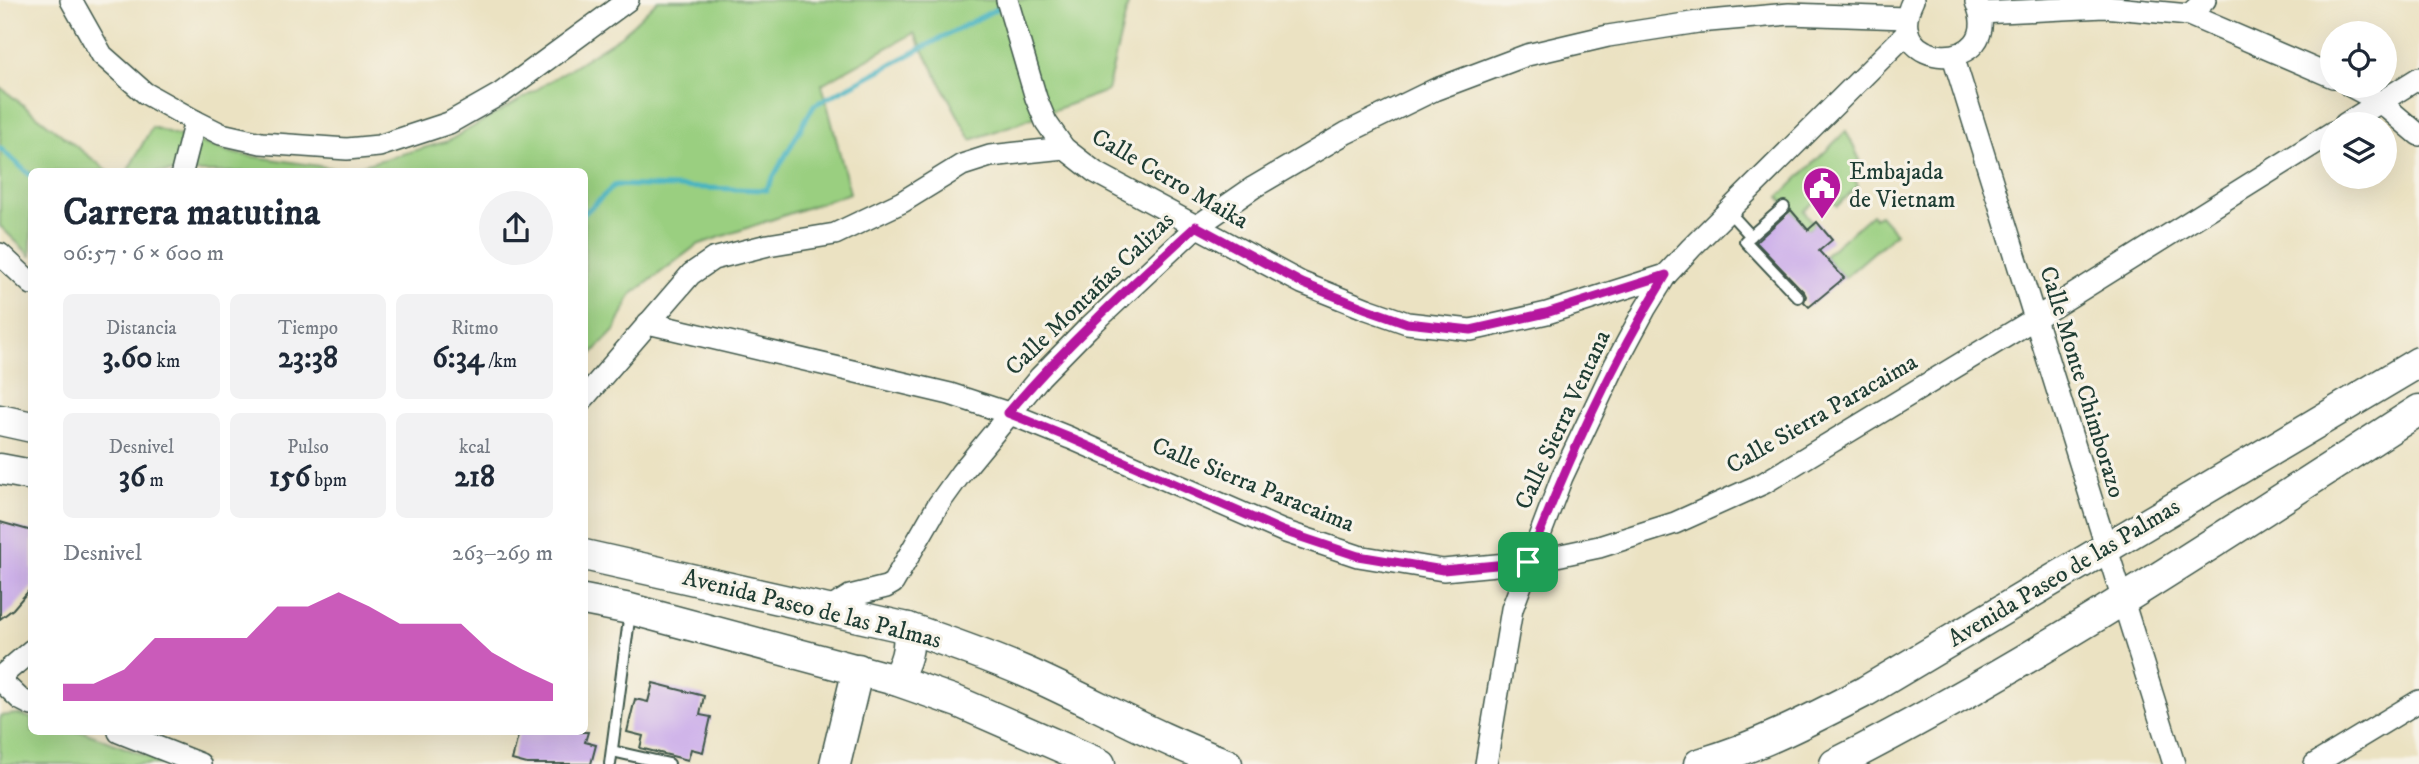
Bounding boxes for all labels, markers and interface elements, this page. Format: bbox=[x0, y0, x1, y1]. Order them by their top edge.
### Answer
map controls bbox=[2320, 21, 2397, 189]
button: locate bbox=[2320, 21, 2397, 98]
button: layers bbox=[2320, 112, 2397, 189]
street label: Calle Cerro Maika bbox=[1086, 122, 1255, 237]
place label: Embajada de Vietnam bbox=[1849, 157, 1956, 215]
public building icon: Embajada de Vietnam bbox=[1801, 165, 1843, 220]
text: Carrera matutina bbox=[63, 189, 320, 237]
button: share bbox=[479, 191, 553, 265]
street label: Calle Montañas Calizas bbox=[999, 206, 1181, 382]
text: 06:57 · 6 × 600 m bbox=[63, 239, 224, 268]
street label: Calle Monte Chimborazo bbox=[2032, 263, 2132, 501]
text: Distancia bbox=[106, 317, 177, 340]
text: Tiempo bbox=[278, 317, 338, 340]
text: Ritmo bbox=[451, 317, 498, 340]
street label: Calle Sierra Ventana bbox=[1508, 325, 1618, 514]
text: 3.60 bbox=[102, 340, 152, 377]
text: 23:38 bbox=[278, 340, 338, 377]
text: 6:34 bbox=[432, 340, 484, 377]
street label: Calle Sierra Paracaima bbox=[1721, 347, 1924, 481]
text: km bbox=[152, 350, 180, 373]
text: /km bbox=[484, 350, 517, 373]
street label: Calle Sierra Paracaima bbox=[1147, 431, 1359, 540]
text: Desnivel bbox=[109, 436, 174, 459]
text: Pulso bbox=[287, 436, 329, 459]
text: kcal bbox=[459, 436, 490, 459]
text: 36 bbox=[119, 459, 146, 496]
text: 156 bbox=[269, 459, 310, 496]
text: 218 bbox=[454, 459, 495, 496]
text: m bbox=[146, 469, 164, 492]
text: bpm bbox=[310, 469, 347, 492]
street label: Avenida Paseo de las Palmas bbox=[1943, 492, 2185, 654]
pin bbox=[1498, 532, 1558, 592]
text: Desnivel bbox=[63, 539, 142, 568]
text: 263–269 m bbox=[452, 539, 553, 568]
icon: arrive bbox=[1509, 543, 1547, 581]
street label: Avenida Paseo de las Palmas bbox=[680, 562, 944, 656]

